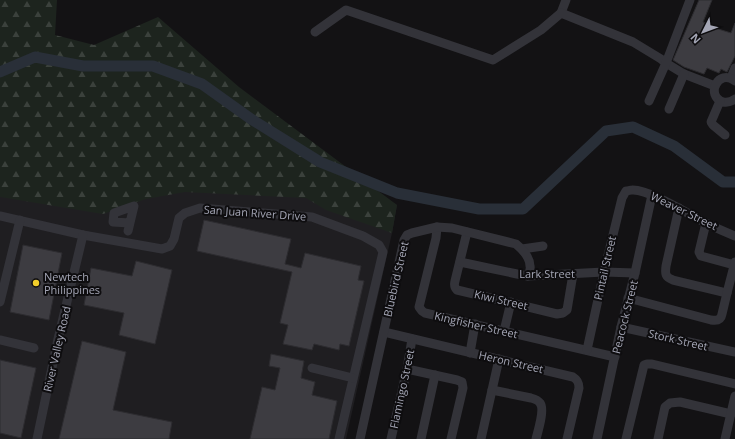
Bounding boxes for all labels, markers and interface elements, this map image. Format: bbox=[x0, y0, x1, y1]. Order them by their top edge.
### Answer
north arrow bbox=[683, 12, 723, 52]
text: N bbox=[687, 31, 704, 47]
street label: Weaver Street bbox=[648, 188, 720, 233]
street label: San Juan River Drive bbox=[203, 201, 307, 224]
street label: Pintail Street bbox=[590, 234, 619, 301]
street label: Bluebird Street bbox=[380, 240, 412, 318]
street label: Lark Street bbox=[519, 266, 575, 281]
place label: Newtech Philippines bbox=[44, 269, 100, 297]
marker: Newtech Philippines bbox=[31, 278, 41, 288]
street label: Peacock Street bbox=[608, 278, 641, 355]
street label: Kiwi Street bbox=[473, 286, 529, 313]
street label: River Valley Road bbox=[39, 305, 74, 393]
street label: Kingfisher Street bbox=[433, 308, 519, 341]
street label: Stork Street bbox=[647, 325, 709, 354]
street label: Heron Street bbox=[477, 347, 545, 376]
street label: Flamingo Street bbox=[386, 348, 417, 430]

